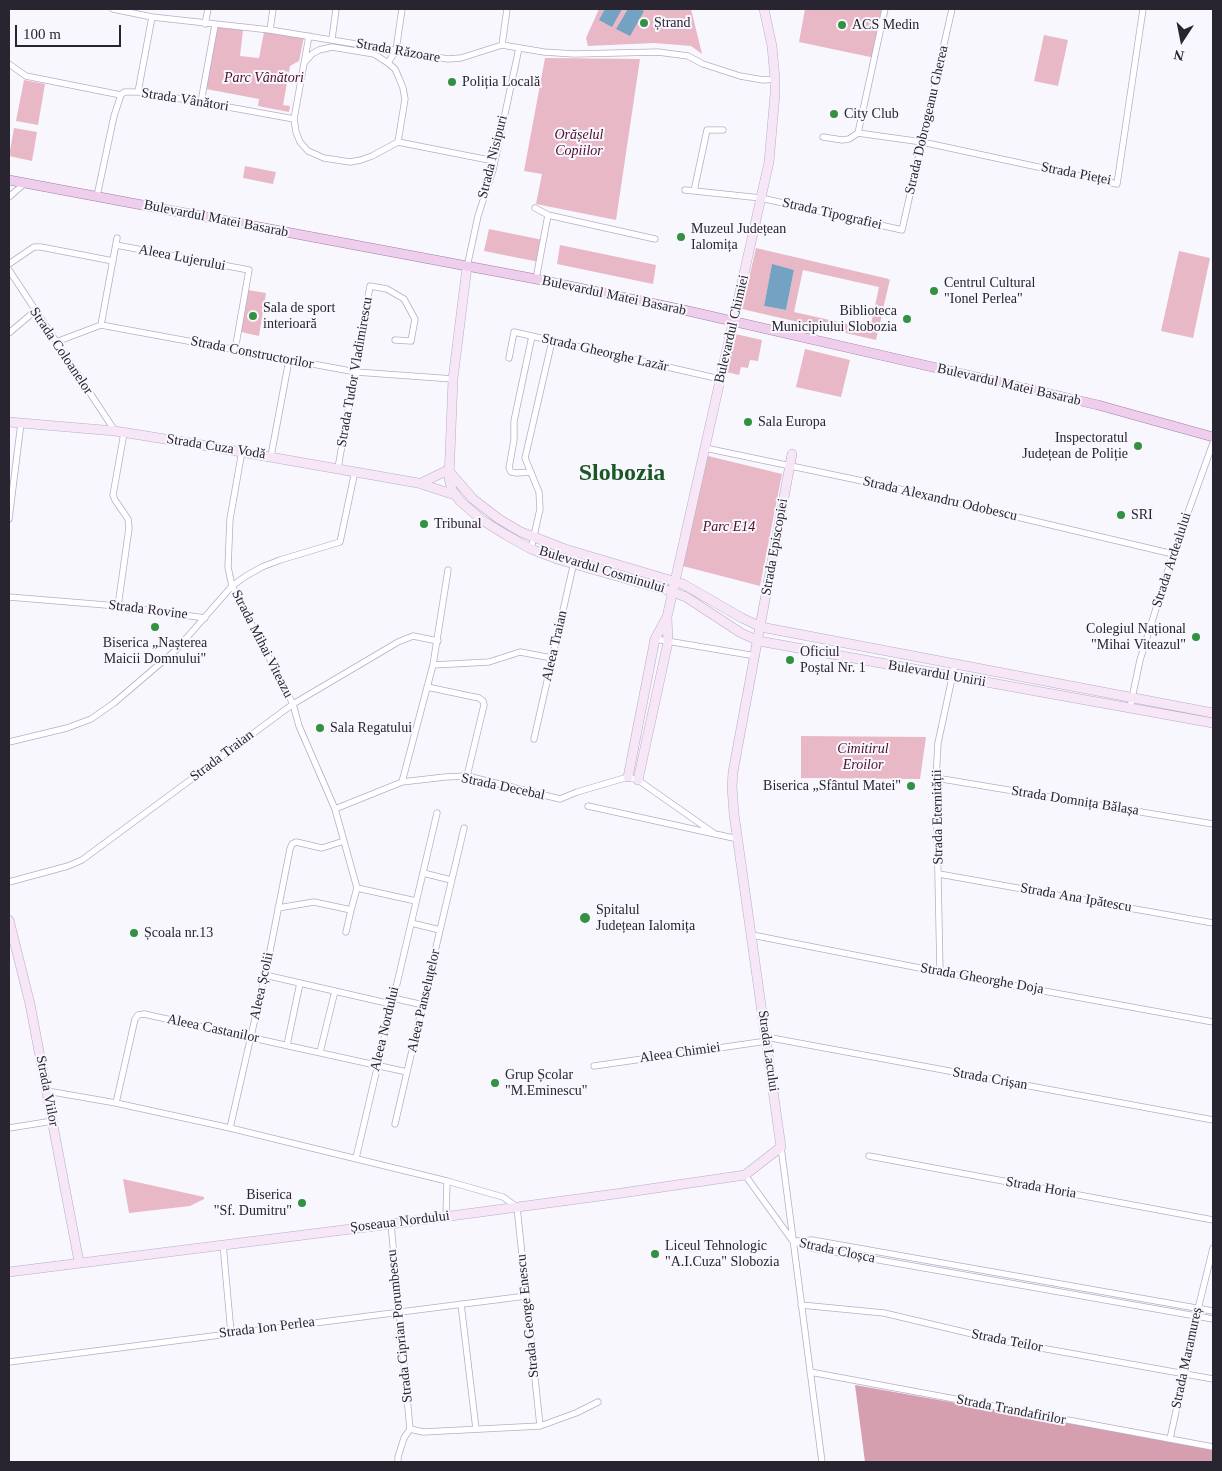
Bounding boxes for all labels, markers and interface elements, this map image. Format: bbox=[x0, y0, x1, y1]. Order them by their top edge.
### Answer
scale bar bbox=[18, 15, 124, 47]
place label: Ștrand bbox=[654, 15, 691, 31]
north arrow bbox=[1157, 15, 1207, 65]
marker: Ștrand bbox=[638, 17, 650, 29]
place label: ACS Medin bbox=[852, 17, 919, 33]
marker: ACS Medin bbox=[836, 19, 848, 31]
text: 100 m bbox=[23, 26, 61, 42]
street label: Strada Răzoare bbox=[355, 35, 441, 67]
street label: Strada Dobrogeanu Gherea bbox=[902, 44, 952, 196]
text: N bbox=[1173, 47, 1185, 64]
park label: Parc Vânători bbox=[224, 70, 304, 86]
place label: Poliția Locală bbox=[462, 74, 540, 90]
marker: Poliția Locală bbox=[446, 76, 458, 88]
street label: Strada Vânători bbox=[140, 85, 230, 115]
place label: City Club bbox=[844, 106, 899, 122]
marker: City Club bbox=[828, 108, 840, 120]
street label: Strada Nisipuri bbox=[475, 114, 511, 200]
park label: Orășelul Copiilor bbox=[554, 127, 604, 160]
street label: Strada Pieței bbox=[1039, 159, 1113, 189]
street label: Strada Tipografiei bbox=[781, 194, 883, 234]
street label: Bulevardul Matei Basarab bbox=[142, 197, 290, 241]
place label: Muzeul Județean Ialomița bbox=[691, 221, 786, 253]
marker: Muzeul Județean Ialomița bbox=[675, 231, 687, 243]
street label: Aleea Lujerului bbox=[137, 241, 227, 275]
street label: Bulevardul Matei Basarab bbox=[540, 273, 688, 319]
street label: Bulevardul Chimiei bbox=[711, 273, 753, 385]
place label: Centrul Cultural "Ionel Perlea" bbox=[944, 275, 1035, 308]
marker: Centrul Cultural "Ionel Perlea" bbox=[928, 285, 940, 297]
street label: Strada Tudor Vladimirescu bbox=[334, 296, 376, 448]
place label: Sala de sport interioară bbox=[263, 300, 335, 332]
place label: Biblioteca Municipiului Slobozia bbox=[771, 303, 897, 336]
street label: Strada Coloanelor bbox=[26, 304, 96, 398]
marker: Sala de sport interioară bbox=[247, 310, 259, 322]
marker: Biblioteca Municipiului Slobozia bbox=[901, 313, 913, 325]
street label: Strada Gheorghe Lazăr bbox=[540, 330, 670, 376]
street label: Strada Constructorilor bbox=[189, 333, 315, 373]
street label: Bulevardul Matei Basarab bbox=[936, 360, 1082, 410]
place label: Sala Europa bbox=[758, 414, 826, 430]
marker: Sala Europa bbox=[742, 416, 754, 428]
place label: Inspectoratul Județean de Poliție bbox=[1022, 430, 1128, 462]
street label: Strada Cuza Vodă bbox=[165, 431, 267, 463]
marker: Inspectoratul Județean de Poliție bbox=[1132, 440, 1144, 452]
district label: Slobozia bbox=[579, 460, 665, 488]
street label: Strada Alexandru Odobescu bbox=[861, 473, 1019, 525]
street label: Strada Episcopiei bbox=[758, 497, 792, 597]
place label: SRI bbox=[1131, 507, 1153, 523]
marker: SRI bbox=[1115, 509, 1127, 521]
street label: Strada Ardealului bbox=[1149, 510, 1195, 610]
place label: Tribunal bbox=[434, 516, 482, 532]
marker: Tribunal bbox=[418, 518, 430, 530]
park label: Parc E14 bbox=[703, 519, 755, 535]
street label: Bulevardul Cosminului bbox=[537, 543, 667, 597]
street label: Strada Mihai Viteazu bbox=[228, 587, 296, 701]
street label: Strada Rovine bbox=[107, 597, 189, 623]
street label: Aleea Traian bbox=[539, 609, 571, 683]
marker: Biserica „Nașterea Maicii Domnului" bbox=[149, 621, 161, 633]
place label: Colegiul Național "Mihai Viteazul" bbox=[1086, 621, 1186, 654]
marker: Colegiul Național "Mihai Viteazul" bbox=[1190, 631, 1202, 643]
place label: Biserica „Nașterea Maicii Domnului" bbox=[103, 635, 207, 668]
place label: Oficiul Poștal Nr. 1 bbox=[800, 644, 866, 676]
marker: Oficiul Poștal Nr. 1 bbox=[784, 654, 796, 666]
street label: Bulevardul Unirii bbox=[887, 657, 987, 691]
place label: Sala Regatului bbox=[330, 720, 412, 736]
marker: Sala Regatului bbox=[314, 722, 326, 734]
street label: Strada Traian bbox=[187, 727, 257, 785]
park label: Cimitirul Eroilor bbox=[837, 741, 889, 774]
street label: Strada Eternității bbox=[929, 769, 947, 865]
street label: Strada Decebal bbox=[460, 770, 546, 804]
place label: Biserica „Sfântul Matei" bbox=[763, 778, 901, 794]
marker: Biserica „Sfântul Matei" bbox=[905, 780, 917, 792]
street label: Strada Domnița Bălașa bbox=[1010, 783, 1140, 819]
street label: Strada Ana Ipătescu bbox=[1019, 880, 1133, 916]
place label: Spitalul Județean Ialomița bbox=[596, 902, 695, 934]
marker: Spitalul Județean Ialomița bbox=[578, 911, 592, 925]
place label: Școala nr.13 bbox=[144, 925, 213, 941]
marker: Școala nr.13 bbox=[128, 927, 140, 939]
street label: Aleea Panseluțelor bbox=[404, 948, 444, 1054]
street label: Aleea Școlii bbox=[247, 951, 277, 1021]
street label: Strada Gheorghe Doja bbox=[919, 960, 1045, 998]
street label: Aleea Nordului bbox=[367, 985, 403, 1073]
street label: Strada Lacului bbox=[754, 1009, 782, 1093]
street label: Aleea Castanilor bbox=[165, 1011, 261, 1047]
street label: Aleea Chimiei bbox=[639, 1039, 721, 1067]
street label: Strada Viilor bbox=[32, 1054, 62, 1128]
street label: Strada Crișan bbox=[951, 1064, 1029, 1094]
place label: Grup Școlar "M.Eminescu" bbox=[505, 1067, 588, 1100]
marker: Grup Școlar "M.Eminescu" bbox=[489, 1077, 501, 1089]
street label: Strada Horia bbox=[1005, 1174, 1077, 1202]
place label: Biserica "Sf. Dumitru" bbox=[214, 1187, 292, 1220]
marker: Biserica "Sf. Dumitru" bbox=[296, 1197, 308, 1209]
street label: Șoseaua Nordului bbox=[349, 1208, 451, 1236]
street label: Strada Cloșca bbox=[797, 1235, 877, 1267]
place label: Liceul Tehnologic "A.I.Cuza" Slobozia bbox=[665, 1238, 779, 1270]
marker: Liceul Tehnologic "A.I.Cuza" Slobozia bbox=[649, 1248, 661, 1260]
street label: Strada Ciprian Porumbescu bbox=[384, 1249, 416, 1403]
street label: Strada George Enescu bbox=[513, 1253, 543, 1379]
street label: Strada Maramureș bbox=[1168, 1306, 1206, 1410]
street label: Strada Ion Perlea bbox=[218, 1314, 316, 1342]
street label: Strada Teilor bbox=[970, 1326, 1044, 1356]
street label: Strada Trandafirilor bbox=[955, 1391, 1067, 1429]

